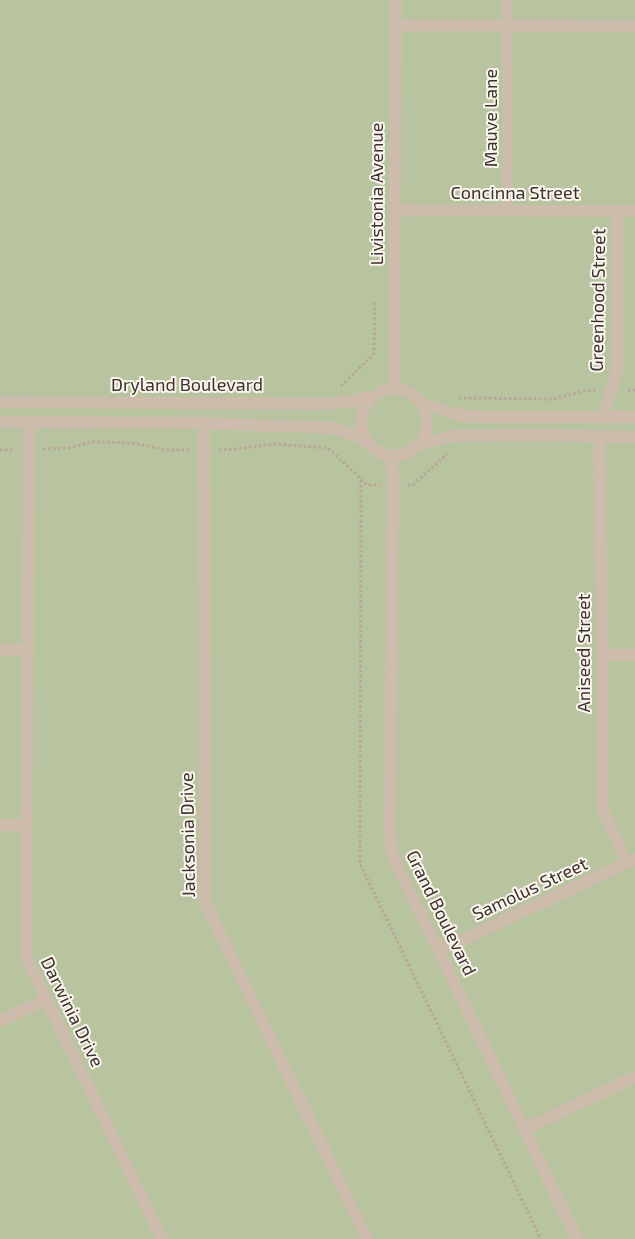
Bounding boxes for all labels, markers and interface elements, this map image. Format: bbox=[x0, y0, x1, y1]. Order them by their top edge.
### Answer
street label: Mauve Lane bbox=[479, 69, 501, 167]
street label: Livistonia Avenue bbox=[365, 123, 387, 265]
street label: Concinna Street bbox=[450, 181, 580, 203]
street label: Greenhood Street bbox=[585, 228, 609, 372]
street label: Dryland Boulevard bbox=[111, 373, 263, 395]
street label: Aniseed Street bbox=[572, 593, 594, 712]
street label: Jacksonia Drive bbox=[175, 772, 199, 898]
street label: Grand Boulevard bbox=[402, 846, 482, 979]
street label: Samolus Street bbox=[468, 852, 591, 924]
street label: Darwinia Drive bbox=[37, 953, 109, 1070]

